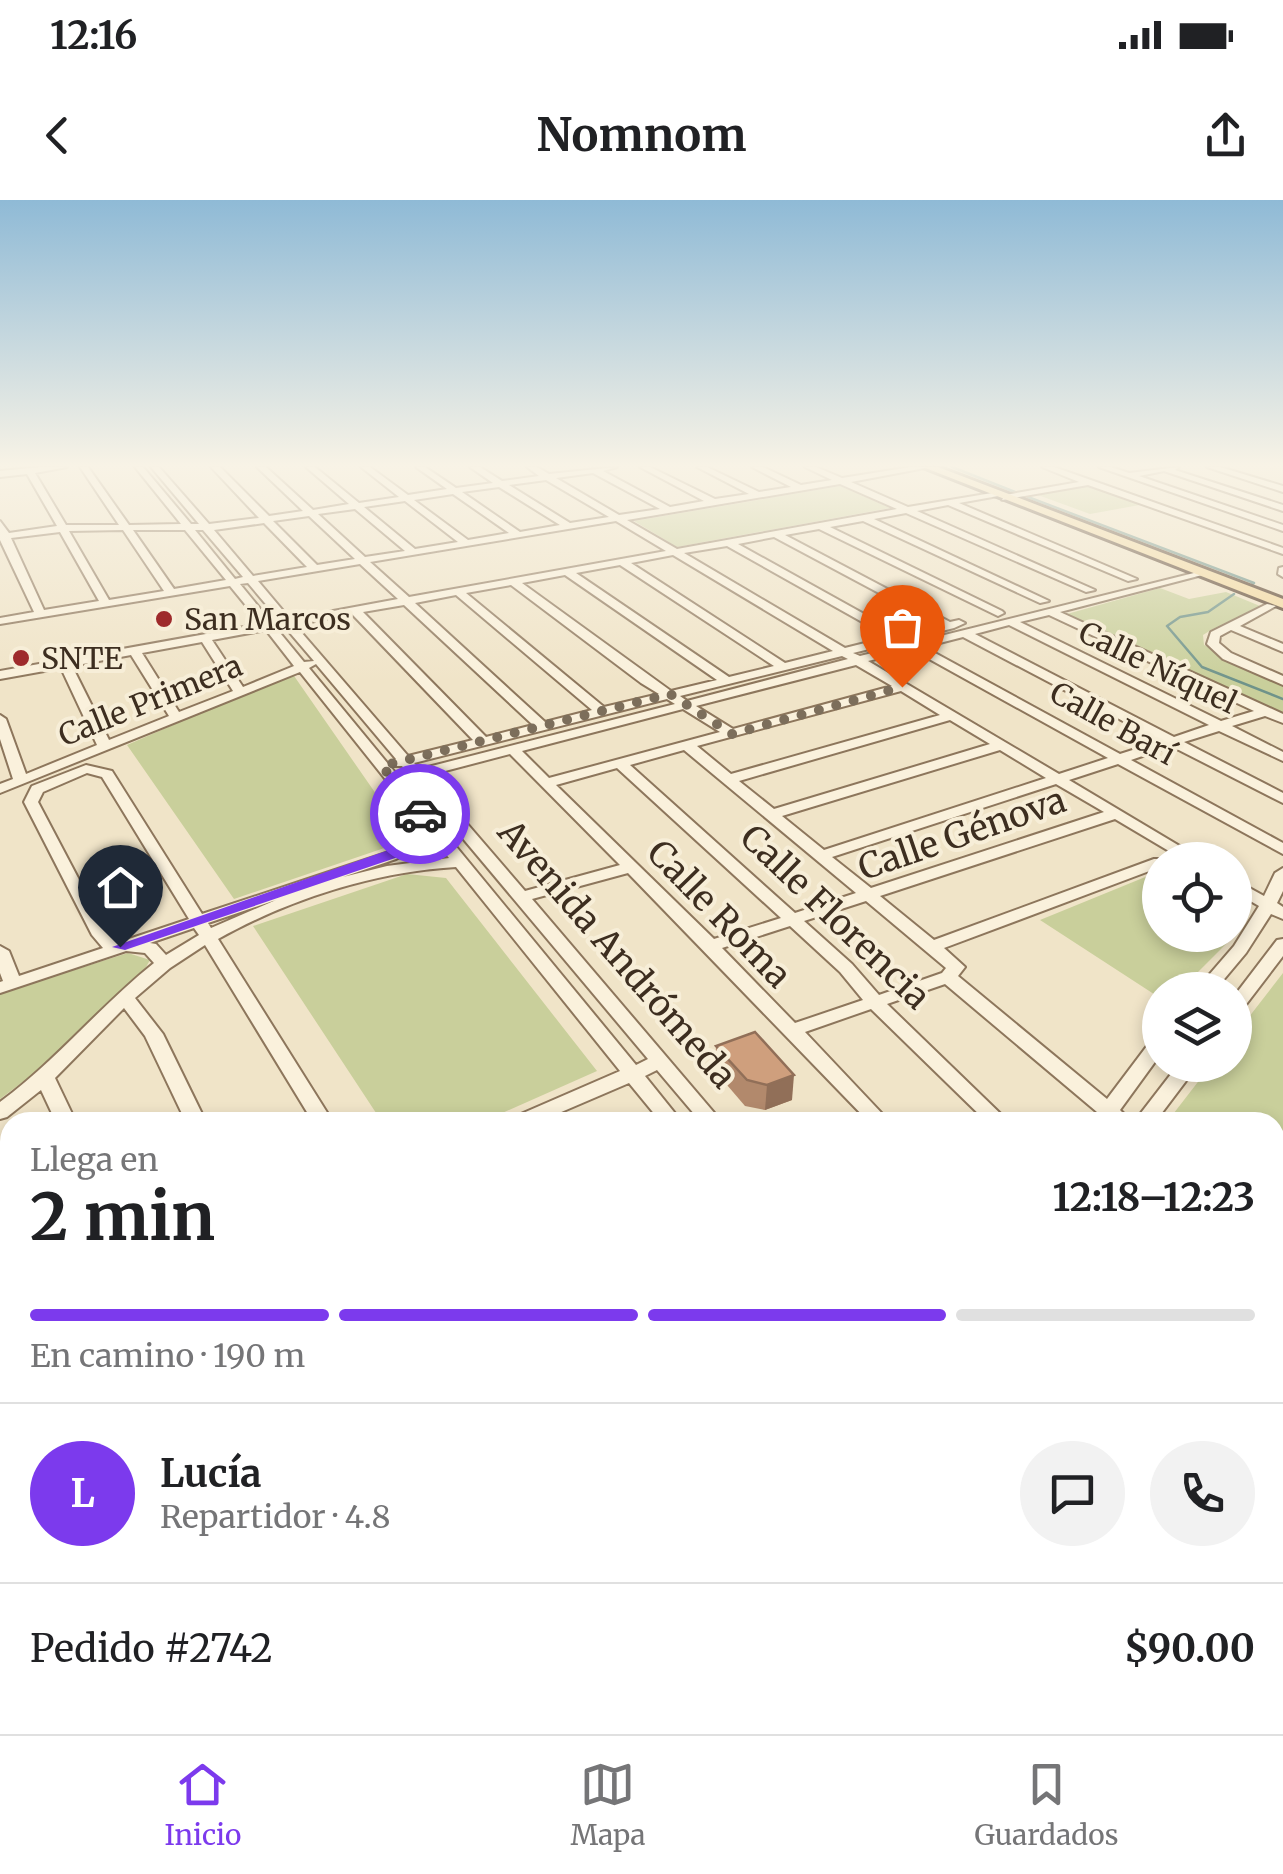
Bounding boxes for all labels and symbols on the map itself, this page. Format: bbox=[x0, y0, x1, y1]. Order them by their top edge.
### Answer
pin bbox=[860, 585, 945, 688]
place label: San Marcos bbox=[184, 600, 351, 638]
marker: San Marcos bbox=[153, 608, 175, 630]
street label: Calle Níquel bbox=[1073, 612, 1243, 722]
place label: SNTE bbox=[41, 639, 123, 677]
street label: Calle Primera bbox=[53, 646, 247, 754]
marker: SNTE bbox=[10, 647, 32, 669]
street label: Calle Barí bbox=[1044, 673, 1184, 774]
courier bbox=[370, 764, 470, 864]
street label: Calle Génova bbox=[852, 778, 1072, 890]
street label: Avenida Andrómeda bbox=[488, 810, 745, 1097]
street label: Calle Florencia bbox=[731, 815, 939, 1019]
street label: Calle Roma bbox=[638, 831, 800, 997]
pin bbox=[78, 845, 163, 948]

